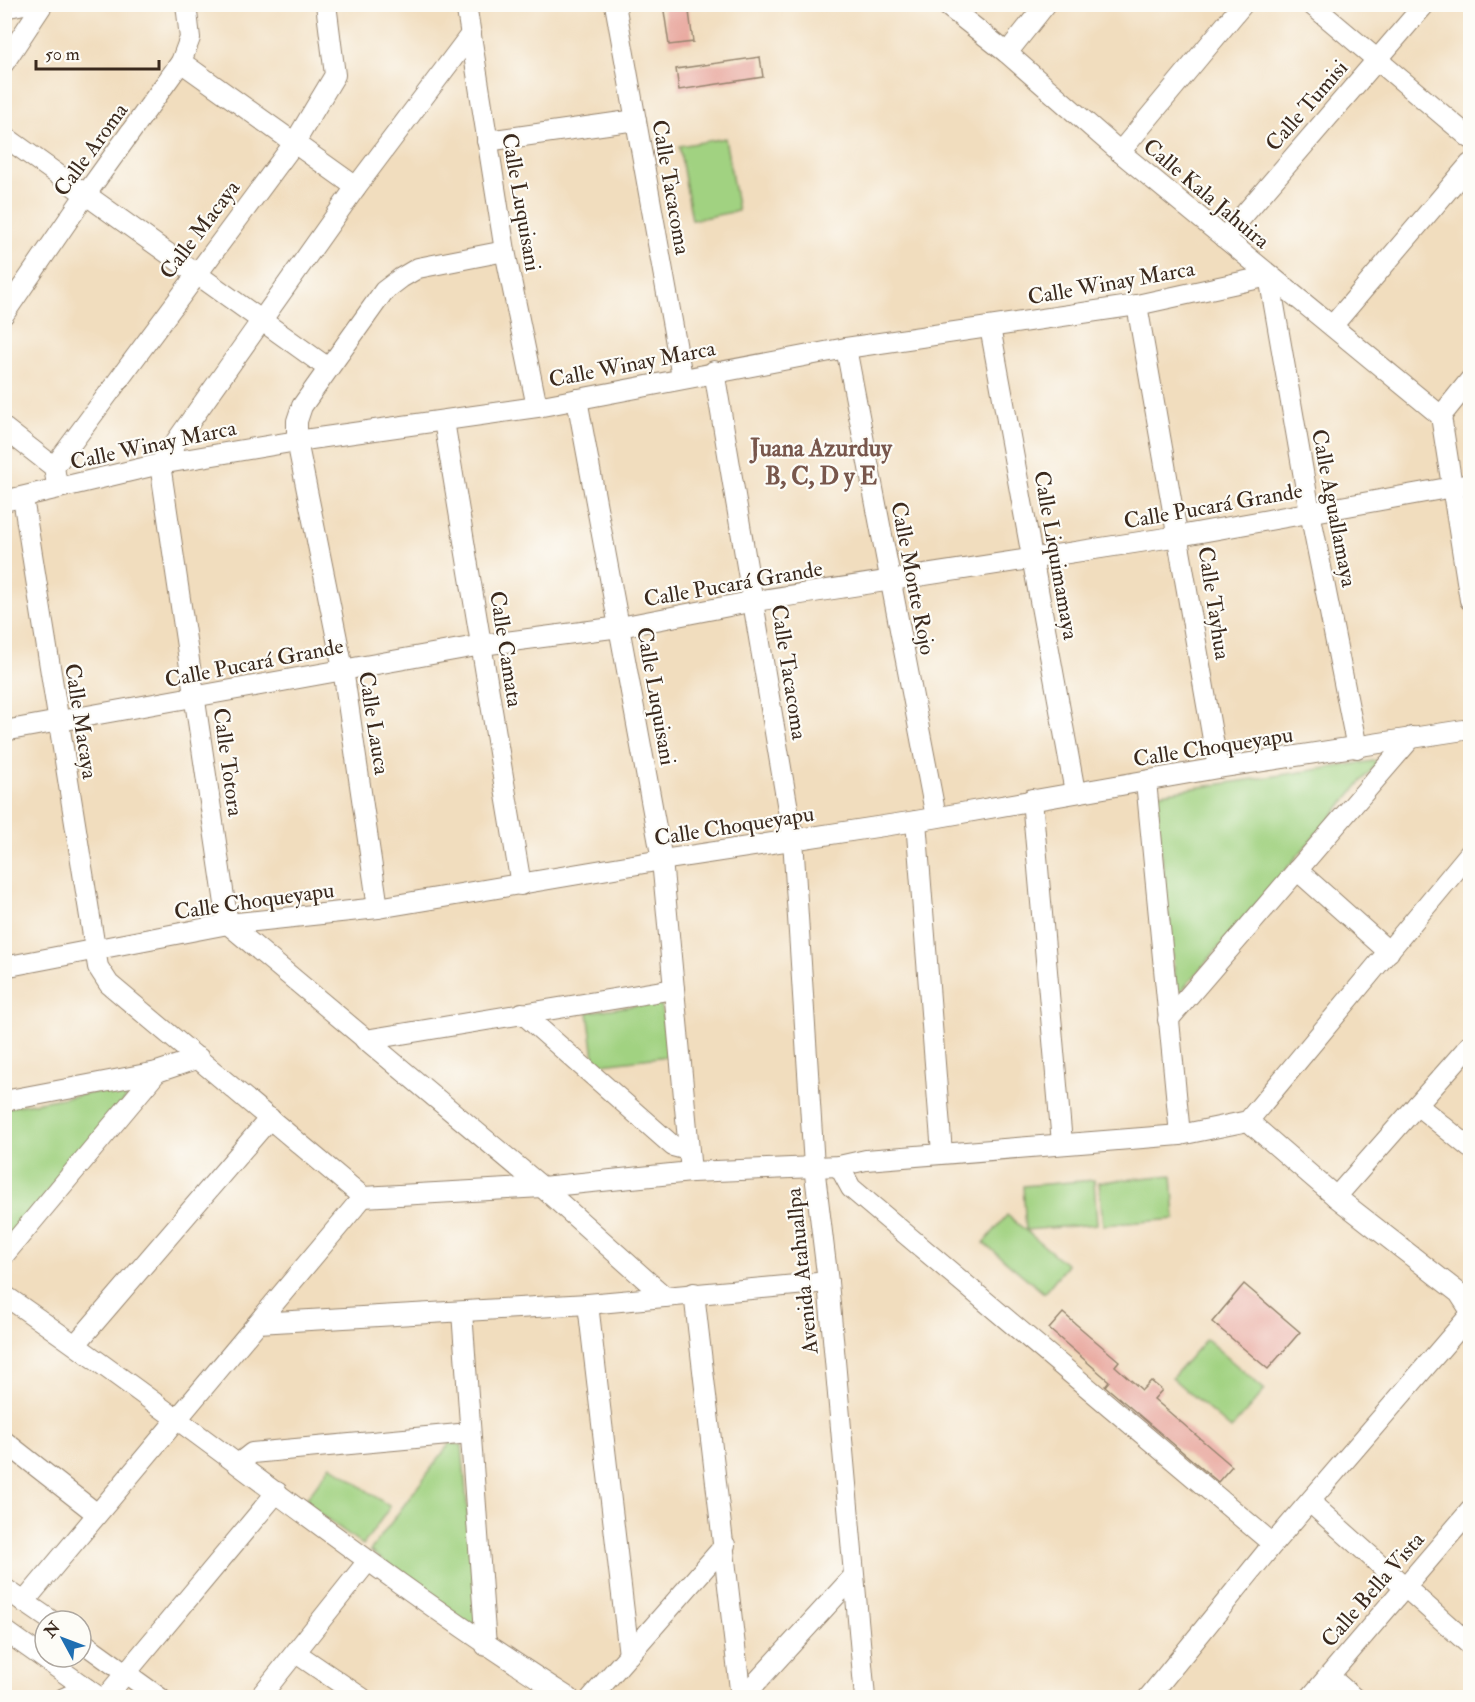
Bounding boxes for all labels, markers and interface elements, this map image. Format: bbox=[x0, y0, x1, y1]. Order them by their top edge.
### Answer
scale bar bbox=[36, 33, 159, 71]
text: 50 m bbox=[45, 43, 80, 66]
street label: Calle Tumisi bbox=[1260, 54, 1354, 157]
street label: Calle Aroma bbox=[47, 97, 135, 202]
street label: Calle Tacacoma bbox=[645, 118, 697, 258]
street label: Calle Luquisani bbox=[495, 131, 547, 274]
street label: Calle Kala Jahuira bbox=[1137, 133, 1276, 256]
street label: Calle Macaya bbox=[154, 174, 247, 285]
street label: Calle Winay Marca bbox=[1026, 254, 1198, 311]
street label: Calle Winay Marca bbox=[547, 334, 719, 394]
street label: Calle Winay Marca bbox=[68, 414, 240, 476]
street label: Calle Aguallamaya bbox=[1305, 427, 1363, 591]
district label: Juana Azurduy B, C, D y E bbox=[749, 433, 893, 492]
street label: Calle Liquimamaya bbox=[1027, 468, 1085, 643]
street label: Calle Pucará Grande bbox=[1122, 476, 1305, 536]
street label: Calle Monte Rojo bbox=[884, 499, 942, 657]
street label: Calle Tayhua bbox=[1191, 545, 1237, 663]
street label: Calle Pucará Grande bbox=[642, 554, 825, 614]
street label: Calle Camata bbox=[483, 589, 529, 710]
street label: Calle Tacacoma bbox=[765, 603, 814, 743]
street label: Calle Luquisani bbox=[630, 625, 682, 768]
street label: Calle Pucará Grande bbox=[163, 632, 346, 694]
street label: Calle Macaya bbox=[58, 661, 104, 782]
street label: Calle Lauca bbox=[352, 669, 396, 778]
street label: Calle Totora bbox=[207, 706, 250, 819]
street label: Calle Choqueyapu bbox=[1131, 721, 1295, 774]
street label: Calle Choqueyapu bbox=[652, 800, 816, 853]
street label: Calle Choqueyapu bbox=[172, 876, 336, 927]
street label: Avenida Atahuallpa bbox=[779, 1185, 826, 1356]
street label: Calle Bella Vista bbox=[1315, 1526, 1431, 1653]
north arrow bbox=[33, 1609, 93, 1669]
text: N bbox=[40, 1617, 65, 1643]

